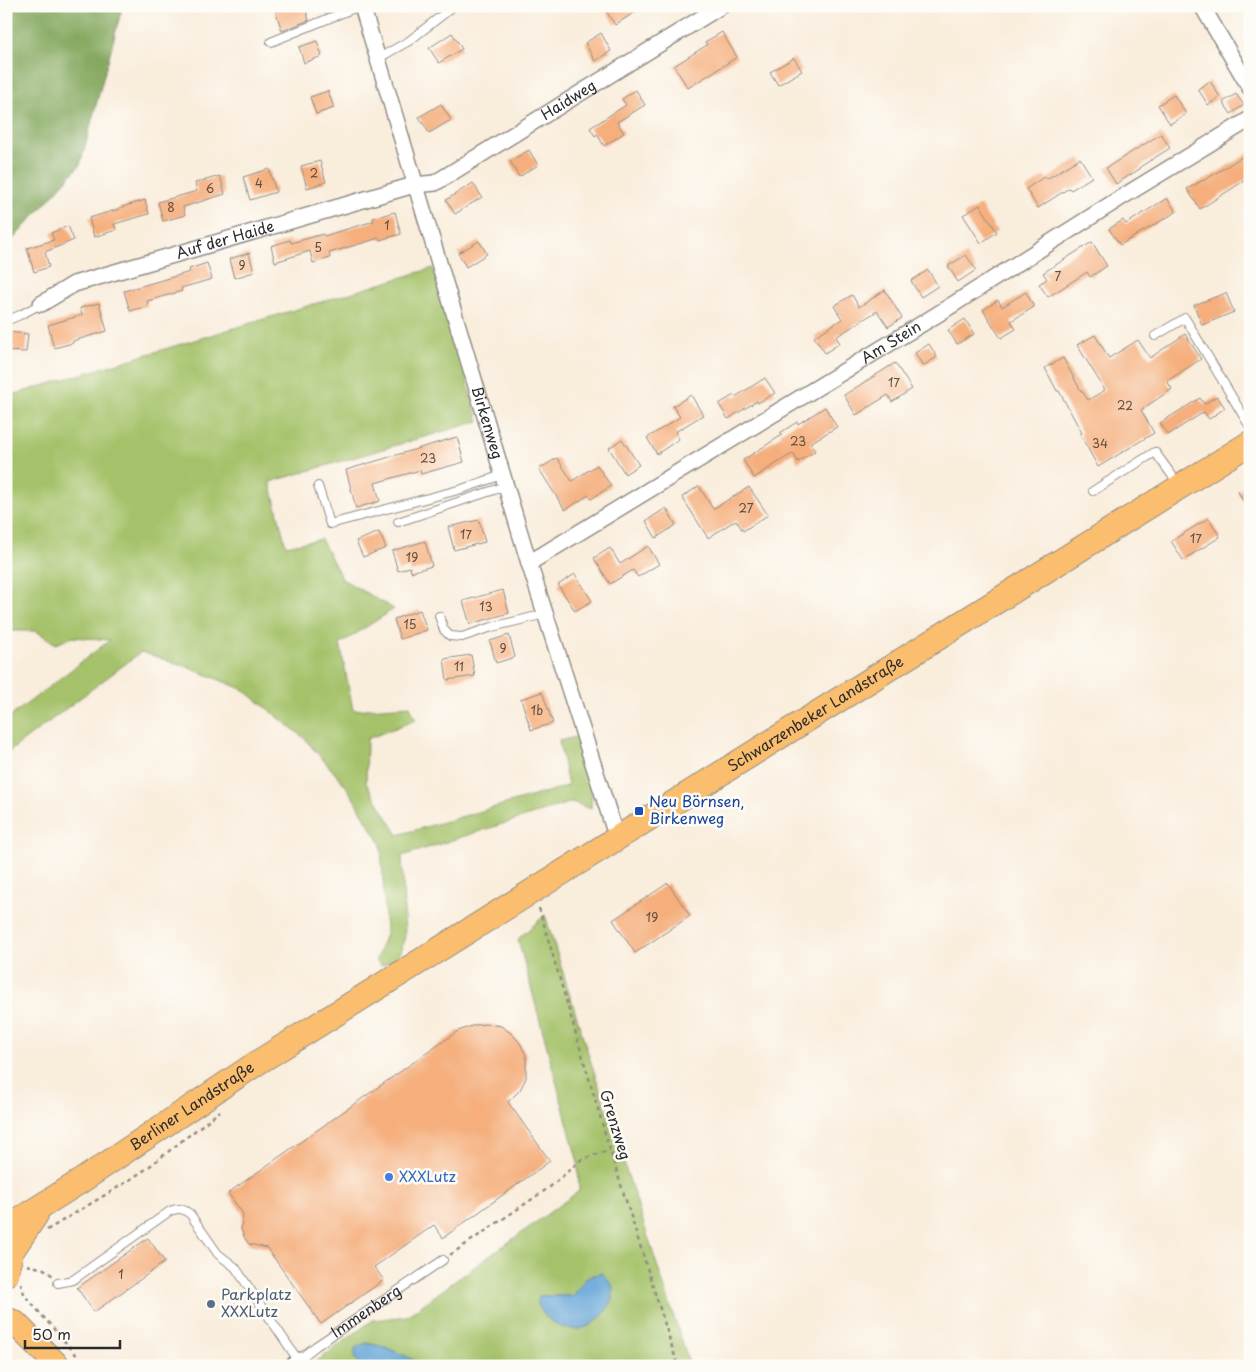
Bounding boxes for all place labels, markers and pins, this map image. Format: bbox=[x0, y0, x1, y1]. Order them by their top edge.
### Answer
place label: Neu Börnsen, Birkenweg bbox=[649, 789, 745, 829]
marker: Neu Börnsen, Birkenweg bbox=[633, 805, 645, 817]
place label: XXXLutz bbox=[399, 1164, 456, 1187]
marker: XXXLutz bbox=[383, 1171, 395, 1183]
place label: Parkplatz XXXLutz bbox=[221, 1282, 291, 1322]
marker: Parkplatz XXXLutz bbox=[205, 1298, 217, 1310]

